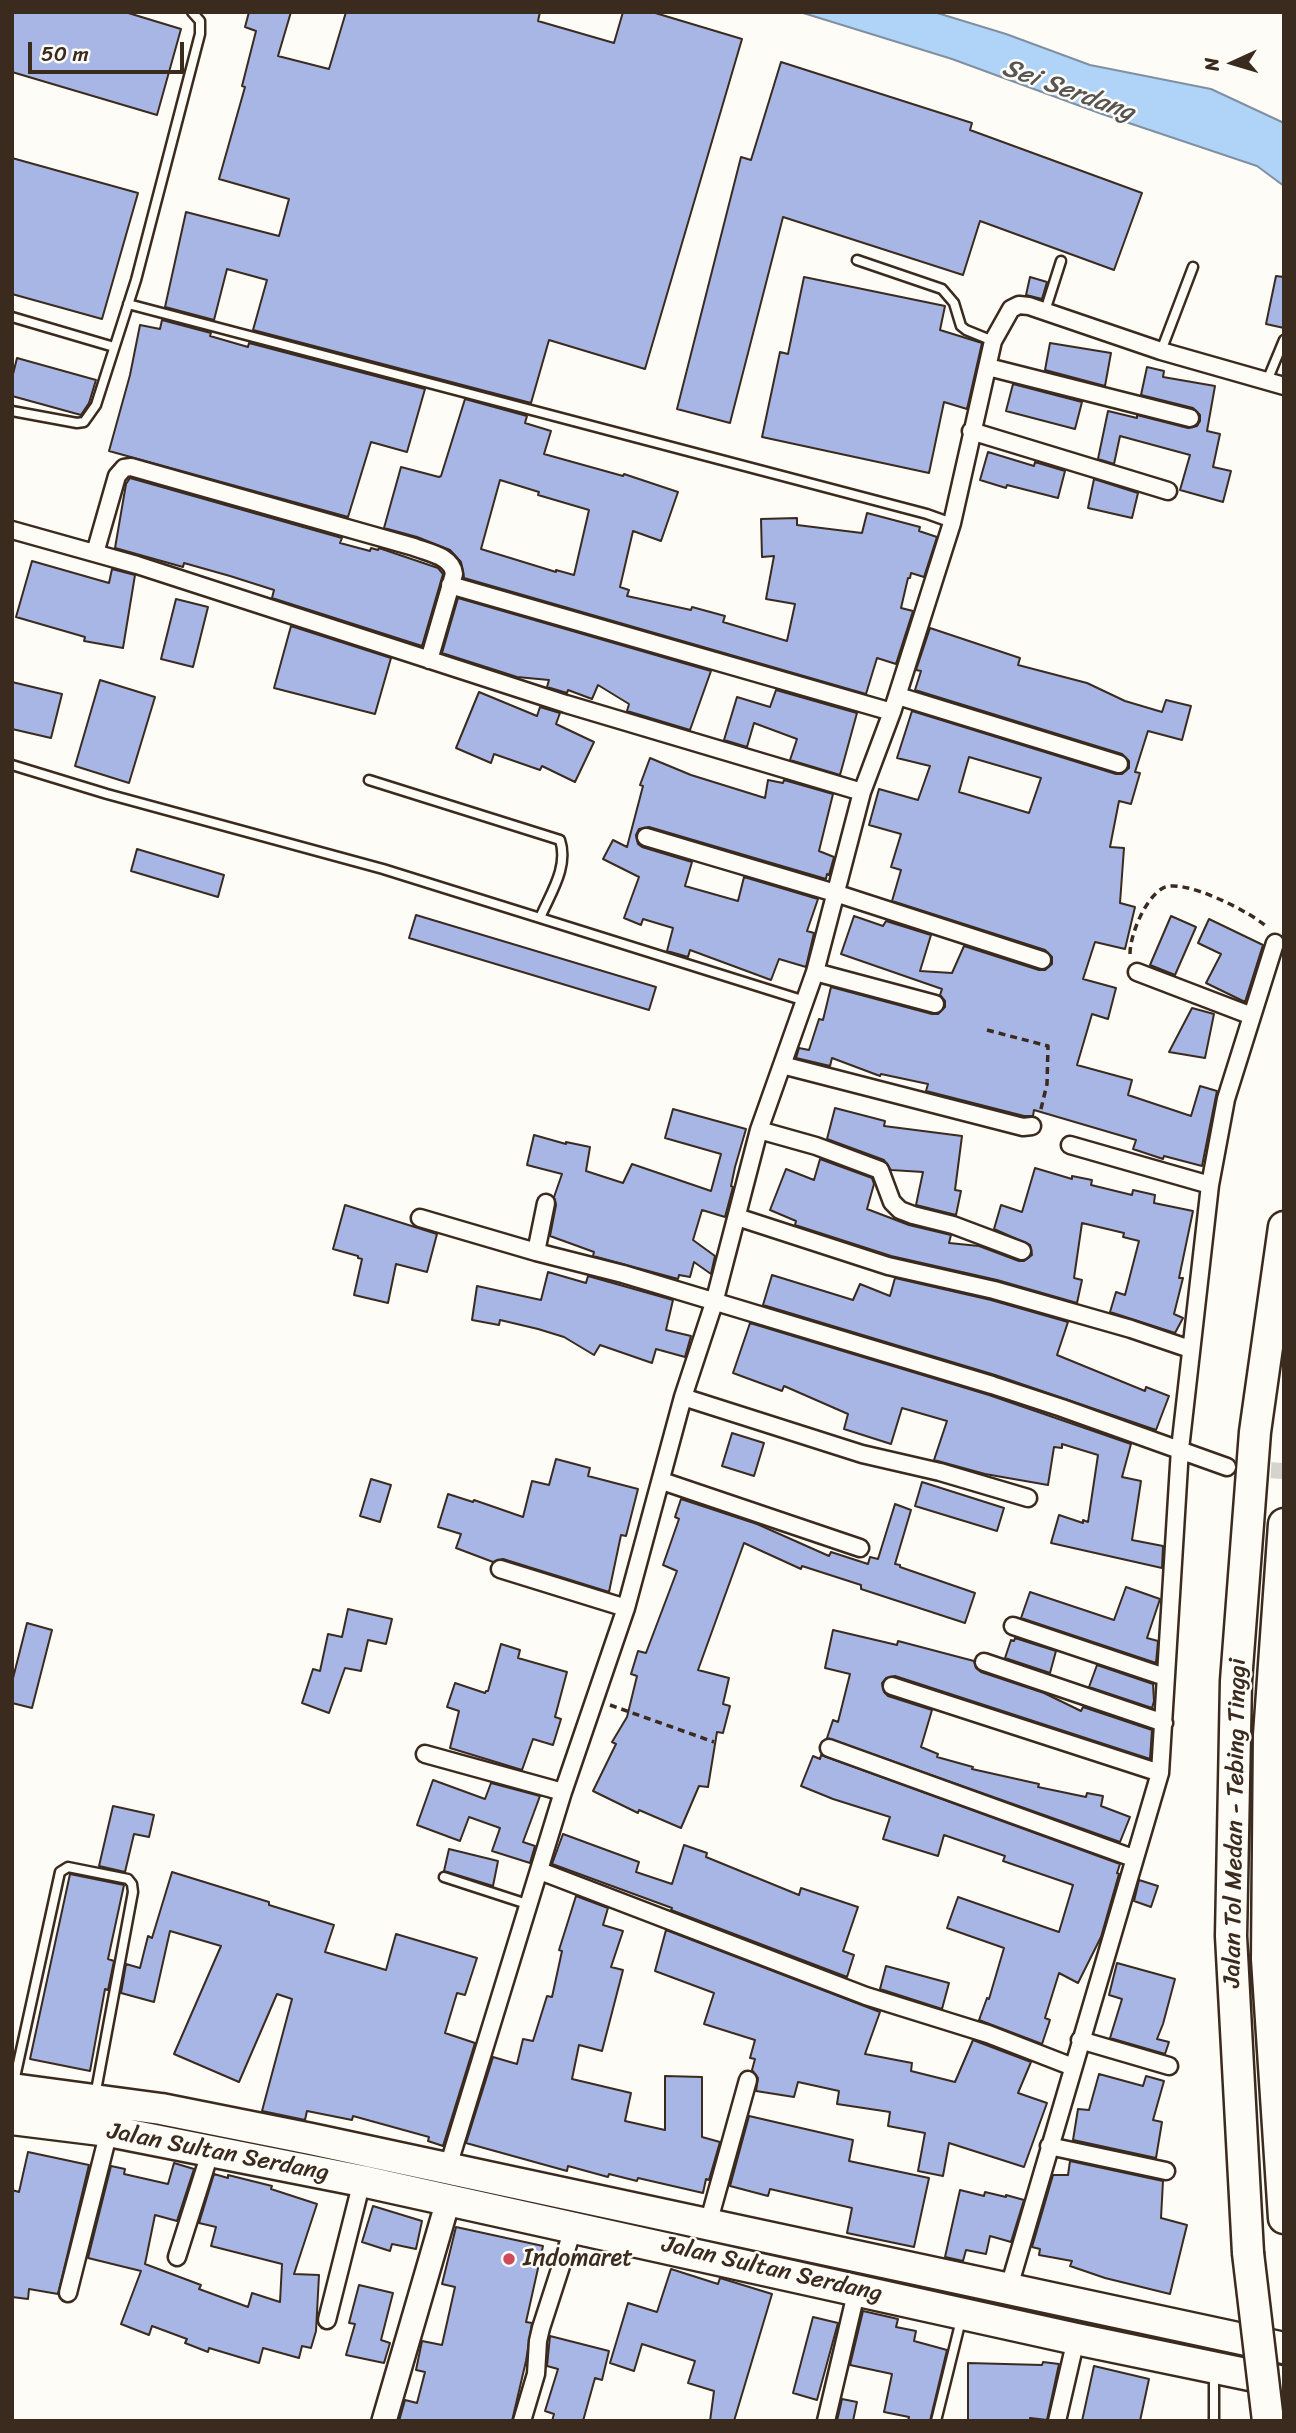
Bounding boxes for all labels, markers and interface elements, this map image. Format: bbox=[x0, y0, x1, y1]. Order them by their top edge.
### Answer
scale bar bbox=[32, 28, 187, 72]
north arrow bbox=[1198, 28, 1268, 98]
text: 50 m bbox=[41, 35, 89, 73]
water label: Sei Serdang bbox=[998, 53, 1138, 129]
text: N bbox=[1195, 57, 1228, 72]
street label: Jalan Tol Medan - Tebing Tinggi bbox=[1219, 1658, 1253, 1988]
street label: Jalan Sultan Serdang bbox=[105, 2117, 331, 2189]
street label: Jalan Sultan Serdang bbox=[659, 2231, 885, 2309]
place label: Indomaret bbox=[523, 2245, 633, 2273]
marker: Indomaret bbox=[501, 2251, 517, 2267]

